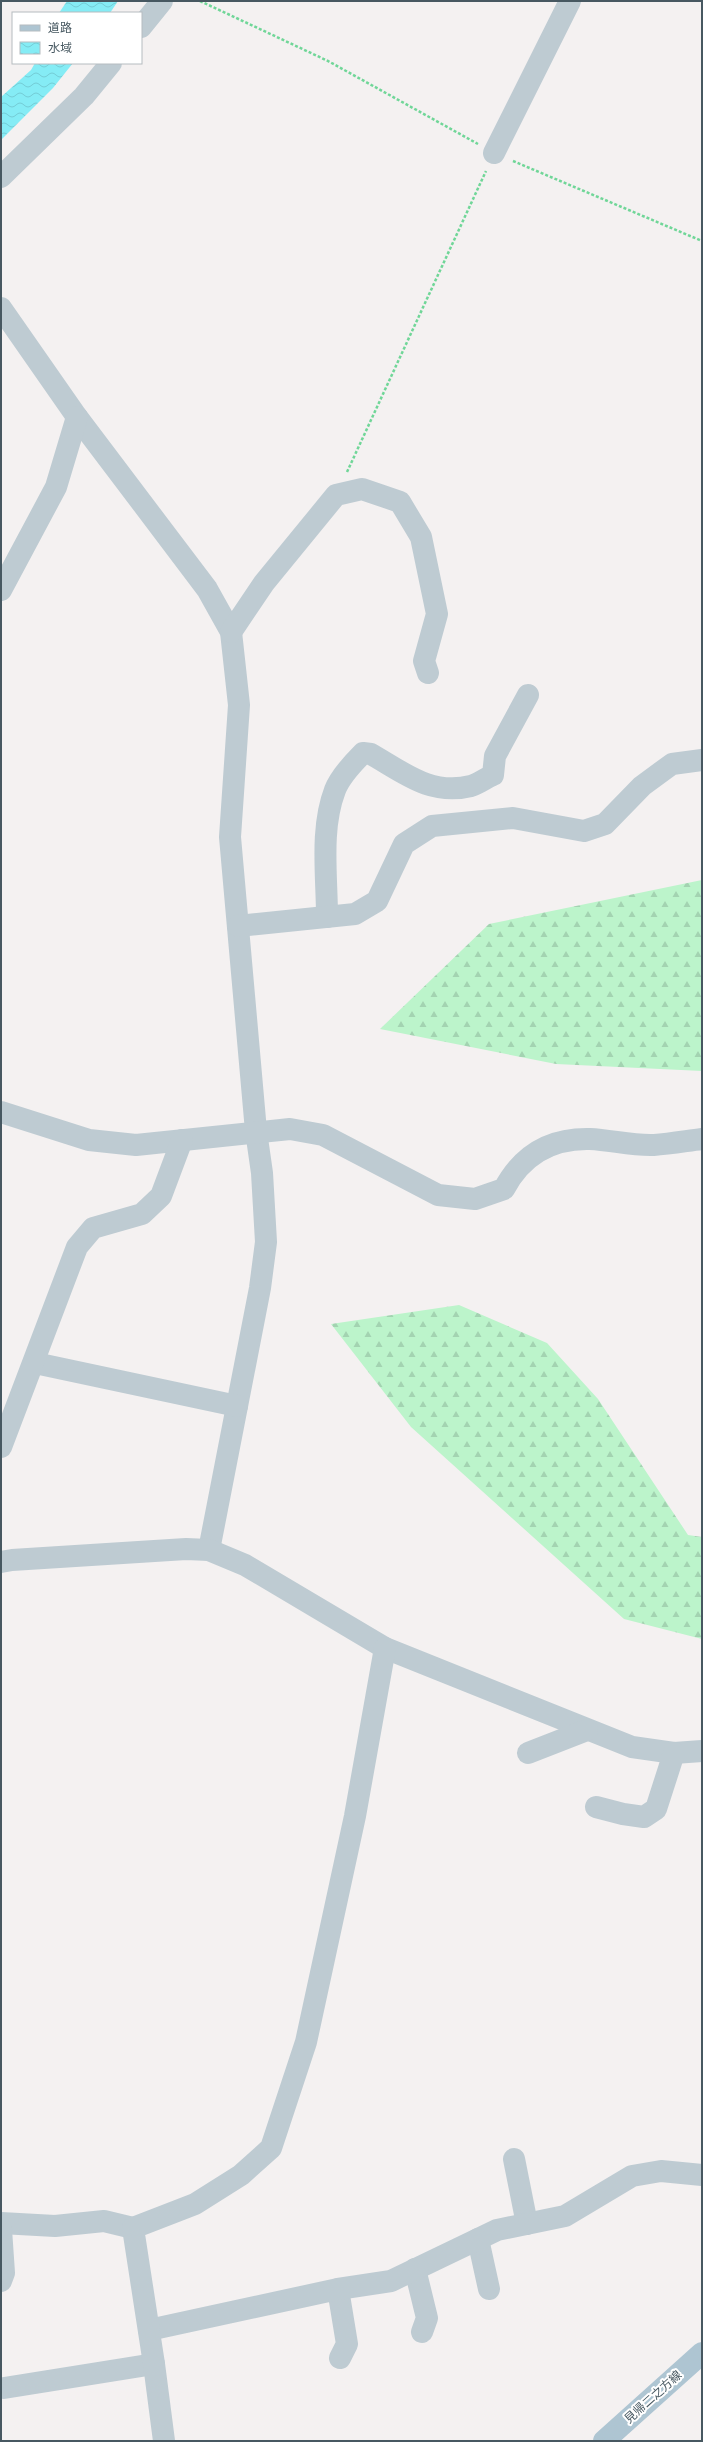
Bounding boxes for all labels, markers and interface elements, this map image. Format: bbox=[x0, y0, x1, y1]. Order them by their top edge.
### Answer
legend bbox=[12, 12, 142, 64]
text: 道路 bbox=[48, 20, 72, 35]
text: 水域 bbox=[48, 40, 72, 55]
street label: 見帰二之方線 bbox=[621, 2367, 684, 2426]

